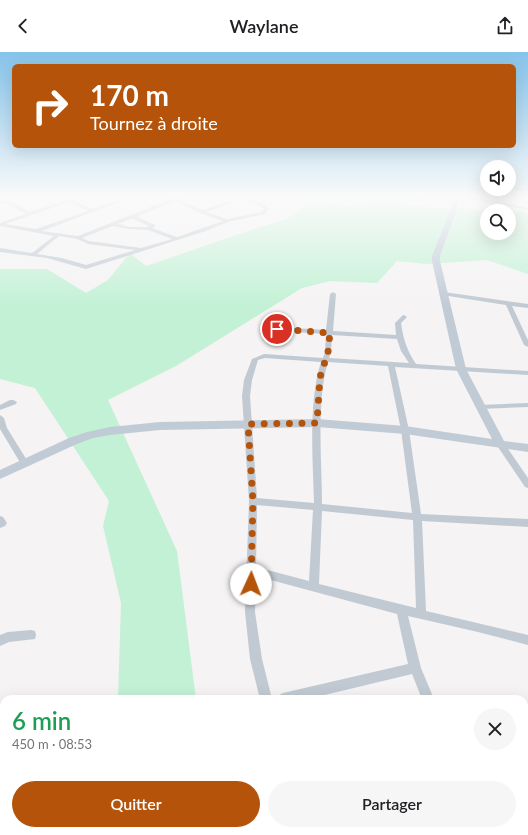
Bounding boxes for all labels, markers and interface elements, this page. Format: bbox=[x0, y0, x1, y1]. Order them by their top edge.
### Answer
icon: back bbox=[12, 15, 34, 37]
text: Waylane bbox=[230, 15, 299, 37]
icon: share bbox=[494, 15, 516, 37]
text: 170 m bbox=[90, 78, 169, 112]
icon: right bbox=[24, 80, 76, 132]
text: Tournez à droite bbox=[90, 112, 218, 134]
map controls bbox=[480, 160, 516, 240]
button: sound bbox=[480, 160, 516, 196]
button: search bbox=[480, 204, 516, 240]
pin bbox=[260, 312, 294, 346]
icon: arrive bbox=[266, 318, 288, 340]
position arrow bbox=[230, 563, 272, 605]
text: 6 min bbox=[12, 706, 71, 735]
button: close bbox=[474, 708, 516, 750]
text: 450 m · 08:53 bbox=[12, 736, 92, 752]
button: Quitter bbox=[12, 781, 260, 827]
button: Partager bbox=[268, 781, 516, 827]

